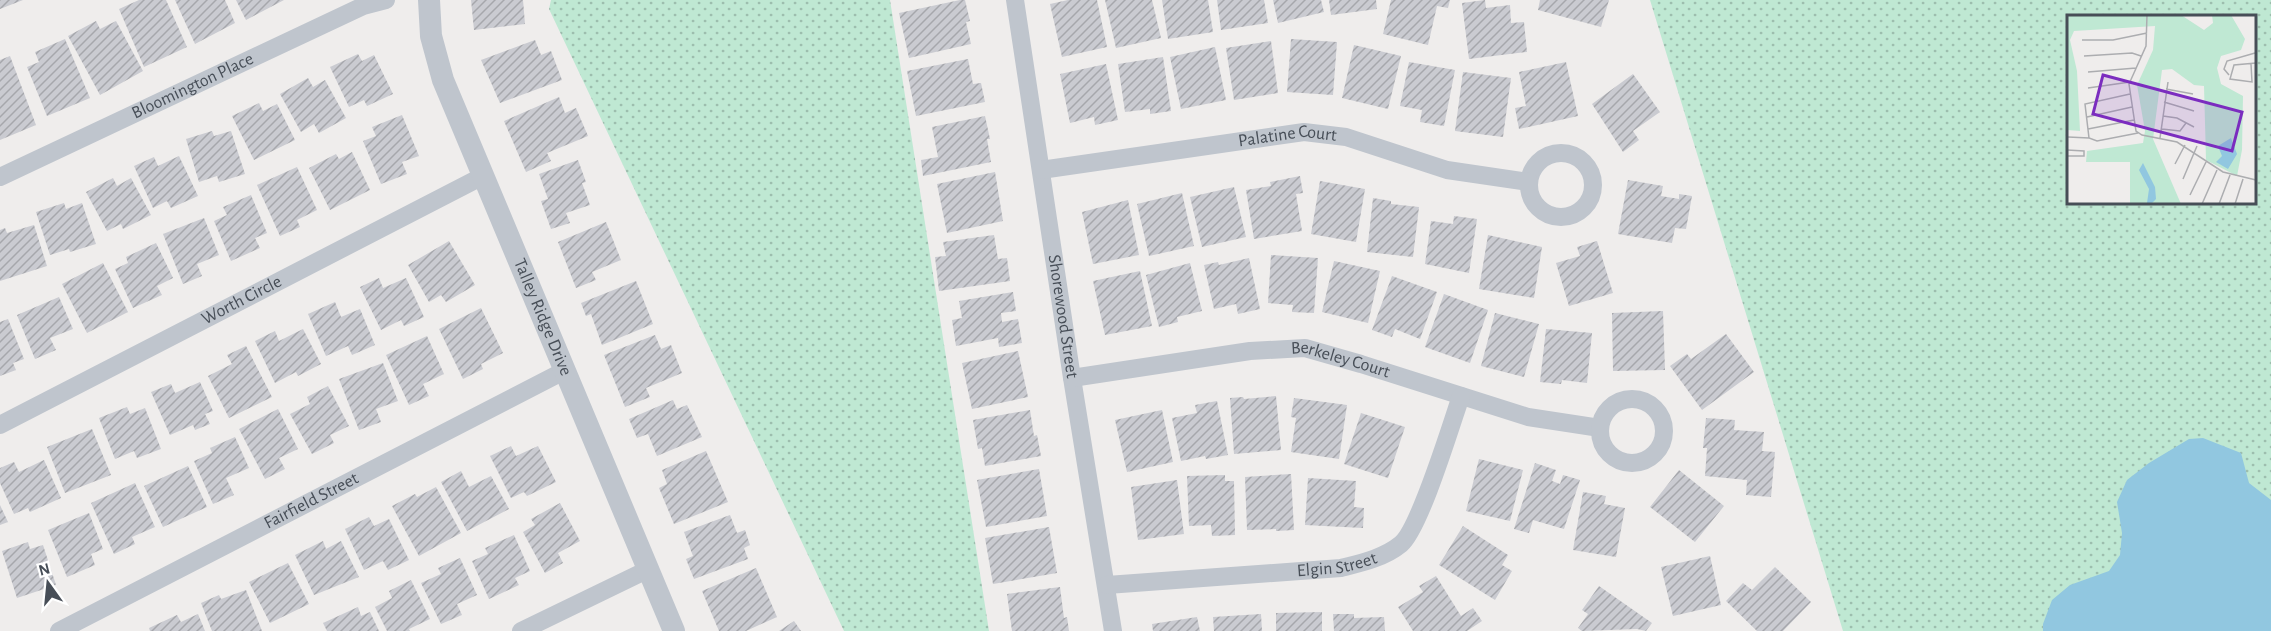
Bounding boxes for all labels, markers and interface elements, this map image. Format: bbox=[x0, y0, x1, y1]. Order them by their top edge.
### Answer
inset map bbox=[2067, 15, 2256, 204]
street label: Bloomington Place bbox=[129, 50, 256, 123]
street label: Palatine Court bbox=[1237, 123, 1338, 150]
street label: Shorewood Street bbox=[1045, 253, 1081, 380]
street label: Talley Ridge Drive bbox=[510, 256, 575, 379]
street label: Worth Circle bbox=[199, 272, 285, 328]
street label: Berkeley Court bbox=[1291, 339, 1392, 382]
street label: Fairfield Street bbox=[261, 469, 362, 533]
street label: Elgin Street bbox=[1296, 549, 1380, 580]
north arrow bbox=[18, 553, 78, 613]
text: N bbox=[37, 560, 52, 579]

